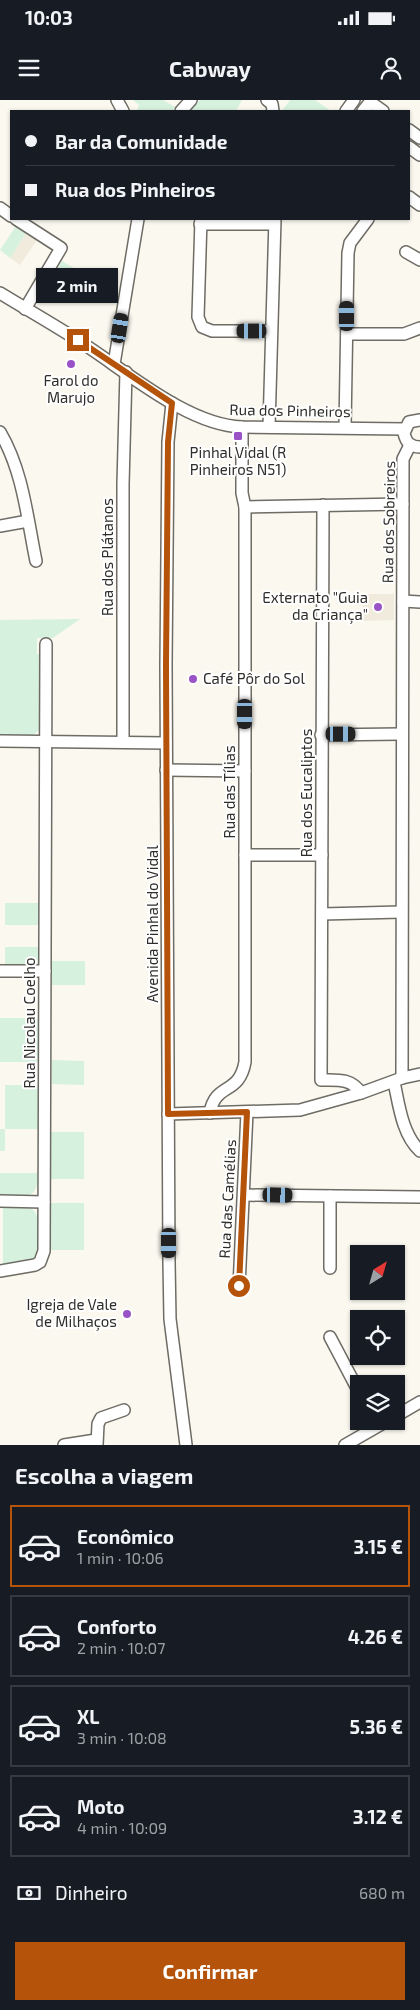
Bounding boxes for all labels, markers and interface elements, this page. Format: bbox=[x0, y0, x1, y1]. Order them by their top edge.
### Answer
text: 10:03 bbox=[25, 6, 73, 29]
icon: menu bbox=[15, 54, 43, 82]
icon: person bbox=[377, 54, 405, 82]
text: Cabway bbox=[169, 55, 251, 81]
text: Bar da Comunidade bbox=[55, 130, 227, 153]
text: Rua dos Pinheiros bbox=[55, 178, 215, 201]
callout: 2 min bbox=[37, 268, 119, 302]
text: 2 min bbox=[57, 276, 97, 295]
car bbox=[339, 301, 354, 331]
car bbox=[110, 312, 129, 344]
car bbox=[237, 324, 267, 339]
route end bbox=[67, 329, 89, 351]
marker: Farol do Marujo bbox=[65, 358, 77, 370]
place label: Farol do Marujo bbox=[44, 371, 98, 407]
street label: Rua dos Pinheiros bbox=[229, 400, 351, 420]
marker: Pinhal Vidal (R Pinheiros N51) bbox=[232, 430, 244, 442]
place label: Pinhal Vidal (R Pinheiros N51) bbox=[190, 443, 286, 478]
street label: Rua dos Sobreiros bbox=[378, 461, 398, 583]
street label: Rua dos Plátanos bbox=[98, 498, 116, 616]
place label: Externato "Guia da Criança" bbox=[262, 588, 368, 624]
marker: Externato "Guia da Criança" bbox=[372, 601, 384, 613]
place label: Café Pôr do Sol bbox=[203, 669, 305, 687]
marker: Café Pôr do Sol bbox=[187, 673, 199, 685]
car bbox=[237, 699, 252, 729]
car bbox=[326, 727, 356, 742]
street label: Rua dos Eucaliptos bbox=[297, 729, 315, 857]
street label: Rua das Tílias bbox=[220, 745, 238, 839]
street label: Avenida Pinhal do Vidal bbox=[143, 845, 161, 1003]
street label: Rua Nicolau Coelho bbox=[20, 958, 38, 1088]
street label: Rua das Camélias bbox=[215, 1139, 239, 1259]
car bbox=[262, 1187, 293, 1203]
car bbox=[161, 1228, 176, 1258]
north arrow bbox=[350, 1245, 405, 1300]
map controls bbox=[350, 1245, 405, 1430]
route start bbox=[228, 1275, 250, 1297]
place label: Igreja de Vale de Milhaços bbox=[26, 1295, 117, 1331]
marker: Igreja de Vale de Milhaços bbox=[121, 1308, 133, 1320]
button: locate bbox=[350, 1310, 405, 1365]
button: layers bbox=[350, 1375, 405, 1430]
text: Escolha a viagem bbox=[15, 1462, 193, 1488]
icon: car bbox=[17, 1524, 62, 1569]
text: Econômico bbox=[77, 1525, 174, 1548]
text: 3.15 € bbox=[353, 1535, 403, 1558]
text: 1 min · 10:06 bbox=[77, 1548, 164, 1567]
icon: car bbox=[17, 1614, 62, 1659]
text: Conforto bbox=[77, 1615, 157, 1638]
text: 4.26 € bbox=[348, 1625, 403, 1648]
text: 2 min · 10:07 bbox=[77, 1638, 165, 1657]
icon: car bbox=[17, 1704, 62, 1749]
text: XL bbox=[77, 1705, 99, 1728]
text: 5.36 € bbox=[350, 1715, 403, 1738]
text: 3 min · 10:08 bbox=[77, 1728, 167, 1747]
icon: car bbox=[17, 1794, 62, 1839]
text: Moto bbox=[77, 1795, 125, 1818]
text: 3.12 € bbox=[353, 1805, 403, 1828]
text: 4 min · 10:09 bbox=[77, 1818, 167, 1837]
icon: cash bbox=[15, 1879, 43, 1907]
text: Dinheiro bbox=[55, 1881, 128, 1904]
text: 680 m bbox=[359, 1883, 405, 1902]
button: Confirmar bbox=[15, 1942, 405, 2000]

